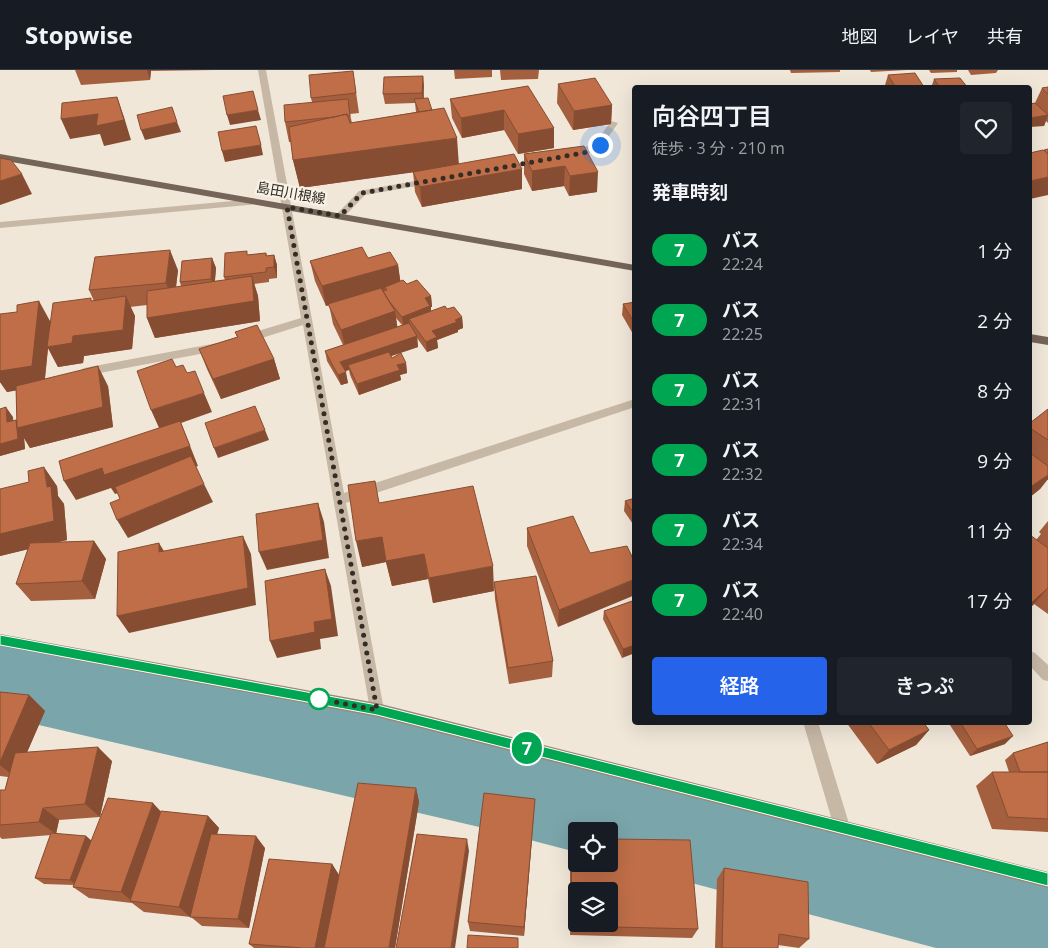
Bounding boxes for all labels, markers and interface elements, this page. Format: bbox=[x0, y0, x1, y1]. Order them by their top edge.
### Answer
text: Stopwise bbox=[25, 18, 133, 51]
text: 地図 bbox=[842, 24, 878, 48]
text: レイヤ bbox=[906, 24, 959, 48]
text: 共有 bbox=[987, 24, 1023, 48]
text: 向谷四丁目 bbox=[652, 99, 772, 132]
button: heart bbox=[960, 102, 1012, 154]
your location bbox=[588, 133, 613, 158]
text: 徒歩 · 3 分 · 210 m bbox=[652, 137, 785, 159]
street label: 島田川根線 bbox=[255, 177, 327, 208]
text: 発車時刻 bbox=[652, 179, 728, 205]
text: バス bbox=[722, 227, 760, 253]
text: 7 bbox=[674, 238, 685, 262]
text: 1 分 bbox=[977, 238, 1012, 264]
text: 22:24 bbox=[722, 253, 763, 275]
text: バス bbox=[722, 297, 760, 323]
text: 7 bbox=[674, 308, 685, 332]
text: 2 分 bbox=[977, 308, 1012, 334]
text: 22:25 bbox=[722, 323, 763, 345]
text: バス bbox=[722, 367, 760, 393]
text: 7 bbox=[674, 378, 685, 402]
text: 8 分 bbox=[977, 378, 1012, 404]
text: 22:31 bbox=[722, 393, 763, 415]
text: バス bbox=[722, 437, 760, 463]
text: 7 bbox=[674, 448, 685, 472]
text: 9 分 bbox=[977, 448, 1012, 474]
text: 22:32 bbox=[722, 463, 763, 485]
text: バス bbox=[722, 507, 760, 533]
text: 7 bbox=[674, 518, 685, 542]
text: 11 分 bbox=[966, 518, 1012, 544]
text: 22:34 bbox=[722, 533, 763, 555]
text: バス bbox=[722, 577, 760, 603]
text: 7 bbox=[674, 588, 685, 612]
text: 17 分 bbox=[966, 588, 1012, 614]
text: 22:40 bbox=[722, 603, 763, 625]
button: 経路 bbox=[652, 657, 827, 715]
button: きっぷ bbox=[837, 657, 1012, 715]
unlabelled marker bbox=[308, 688, 330, 710]
line badge: 7 bbox=[511, 732, 543, 764]
text: 7 bbox=[522, 736, 532, 760]
map controls bbox=[568, 822, 618, 932]
button: locate bbox=[568, 822, 618, 872]
button: layers bbox=[568, 882, 618, 932]

